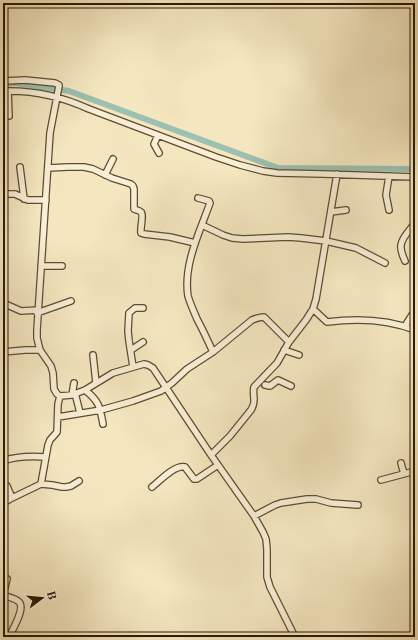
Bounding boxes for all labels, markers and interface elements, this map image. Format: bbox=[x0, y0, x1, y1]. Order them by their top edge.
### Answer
north arrow bbox=[22, 578, 62, 618]
text: B bbox=[43, 590, 59, 601]

